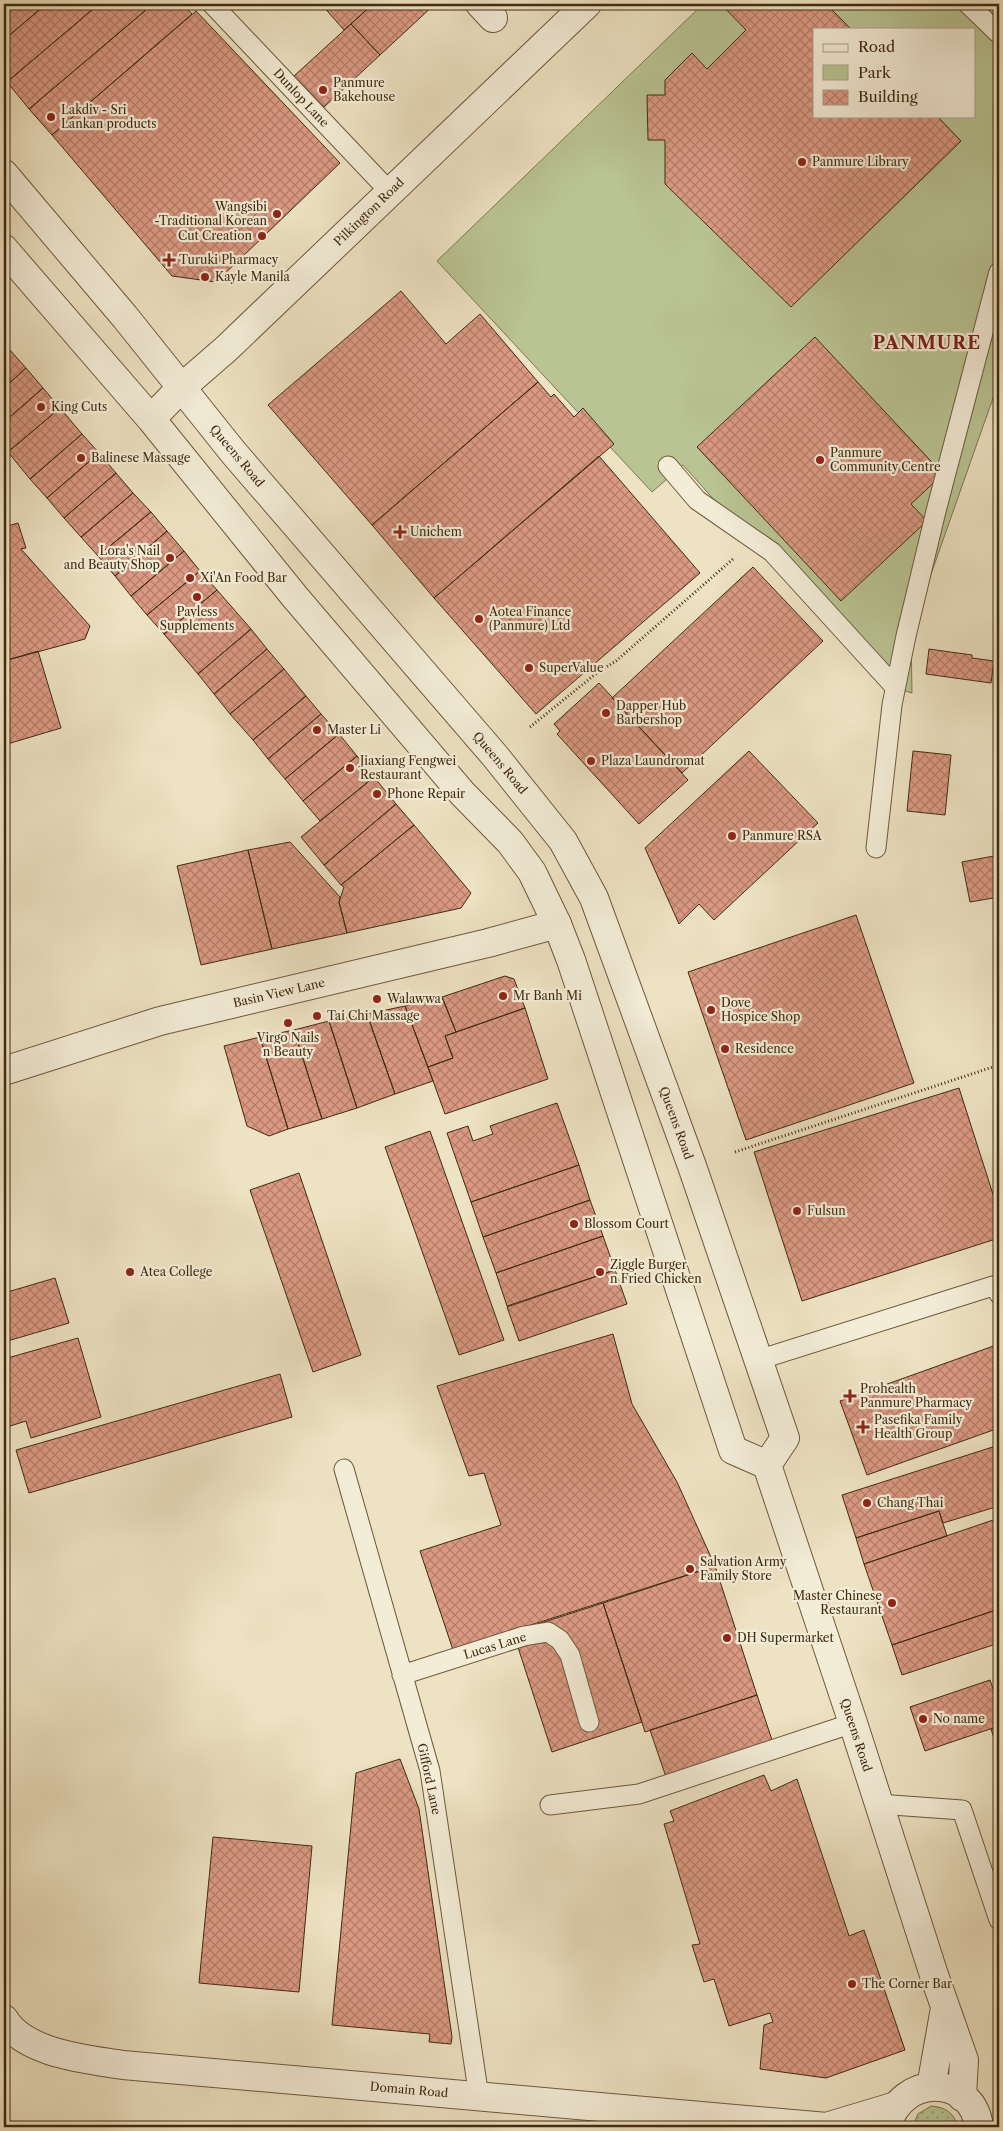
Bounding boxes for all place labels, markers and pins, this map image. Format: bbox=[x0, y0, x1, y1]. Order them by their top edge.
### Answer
place label: Panmure Bakehouse bbox=[333, 75, 395, 104]
marker: Panmure Bakehouse bbox=[317, 84, 329, 96]
place label: Lakdiv - Sri Lankan products bbox=[61, 102, 157, 131]
marker: Lakdiv - Sri Lankan products bbox=[45, 111, 57, 123]
place label: Panmure Library bbox=[812, 154, 909, 169]
marker: Panmure Library bbox=[796, 156, 808, 168]
place label: Wangsibi -Traditional Korean bbox=[154, 199, 267, 228]
marker: Wangsibi -Traditional Korean bbox=[271, 208, 283, 220]
place label: Cut Creation bbox=[178, 228, 252, 243]
marker: Cut Creation bbox=[256, 230, 268, 242]
place label: Turuki Pharmacy bbox=[179, 252, 279, 267]
marker: Turuki Pharmacy bbox=[163, 254, 175, 266]
place label: Kayle Manila bbox=[215, 269, 291, 284]
marker: Kayle Manila bbox=[199, 271, 211, 283]
place label: King Cuts bbox=[51, 399, 107, 414]
marker: King Cuts bbox=[35, 401, 47, 413]
place label: Panmure Community Centre bbox=[830, 445, 941, 474]
place label: Balinese Massage bbox=[91, 450, 191, 465]
marker: Balinese Massage bbox=[75, 452, 87, 464]
marker: Panmure Community Centre bbox=[814, 454, 826, 466]
place label: Unichem bbox=[410, 524, 462, 539]
marker: Unichem bbox=[394, 526, 406, 538]
place label: Lora's Nail and Beauty Shop bbox=[64, 543, 160, 572]
marker: Lora's Nail and Beauty Shop bbox=[164, 552, 176, 564]
place label: Xi'An Food Bar bbox=[199, 570, 287, 585]
marker: Xi'An Food Bar bbox=[184, 572, 196, 584]
marker: Payless Supplements bbox=[191, 591, 203, 603]
place label: Payless Supplements bbox=[160, 604, 234, 633]
place label: Aotea Finance (Panmure) Ltd bbox=[488, 604, 571, 633]
marker: Aotea Finance (Panmure) Ltd bbox=[473, 613, 485, 625]
place label: SuperValue bbox=[539, 660, 604, 675]
marker: SuperValue bbox=[523, 662, 535, 674]
place label: Dapper Hub Barbershop bbox=[616, 698, 686, 727]
marker: Dapper Hub Barbershop bbox=[600, 707, 612, 719]
place label: Master Li bbox=[327, 722, 381, 737]
marker: Master Li bbox=[311, 724, 323, 736]
place label: Jiaxiang Fengwei Restaurant bbox=[358, 753, 456, 782]
place label: Plaza Laundromat bbox=[601, 753, 706, 768]
marker: Plaza Laundromat bbox=[585, 755, 597, 767]
marker: Jiaxiang Fengwei Restaurant bbox=[344, 762, 356, 774]
place label: Phone Repair bbox=[387, 786, 465, 801]
marker: Phone Repair bbox=[371, 788, 383, 800]
place label: Panmure RSA bbox=[742, 828, 823, 843]
marker: Panmure RSA bbox=[726, 830, 738, 842]
place label: Mr Banh Mi bbox=[513, 988, 582, 1003]
marker: Mr Banh Mi bbox=[497, 990, 509, 1002]
place label: Walawwa bbox=[386, 991, 442, 1006]
marker: Walawwa bbox=[371, 993, 383, 1005]
place label: Dove Hospice Shop bbox=[721, 995, 800, 1024]
marker: Dove Hospice Shop bbox=[705, 1004, 717, 1016]
place label: Tai Chi Massage bbox=[327, 1008, 420, 1023]
marker: Tai Chi Massage bbox=[311, 1010, 323, 1022]
marker: Virgo Nails n Beauty bbox=[282, 1017, 294, 1029]
place label: Virgo Nails n Beauty bbox=[256, 1030, 319, 1059]
place label: Residence bbox=[735, 1041, 794, 1056]
marker: Residence bbox=[719, 1043, 731, 1055]
place label: Fulsun bbox=[807, 1203, 846, 1218]
marker: Fulsun bbox=[791, 1205, 803, 1217]
place label: Blossom Court bbox=[584, 1216, 669, 1231]
marker: Blossom Court bbox=[568, 1218, 580, 1230]
place label: Ziggle Burger n Fried Chicken bbox=[610, 1257, 702, 1286]
place label: Atea College bbox=[139, 1264, 213, 1279]
marker: Atea College bbox=[124, 1266, 136, 1278]
marker: Ziggle Burger n Fried Chicken bbox=[594, 1266, 606, 1278]
place label: Prohealth Panmure Pharmacy bbox=[860, 1381, 972, 1410]
marker: Prohealth Panmure Pharmacy bbox=[844, 1390, 856, 1402]
place label: Pasefika Family Health Group bbox=[874, 1412, 963, 1441]
marker: Pasefika Family Health Group bbox=[856, 1420, 870, 1434]
place label: Chang Thai bbox=[877, 1495, 944, 1510]
marker: Chang Thai bbox=[861, 1497, 873, 1509]
place label: Salvation Army Family Store bbox=[700, 1554, 787, 1583]
marker: Salvation Army Family Store bbox=[684, 1563, 696, 1575]
place label: Master Chinese Restaurant bbox=[793, 1588, 883, 1617]
marker: Master Chinese Restaurant bbox=[886, 1597, 898, 1609]
place label: DH Supermarket bbox=[737, 1630, 835, 1645]
marker: DH Supermarket bbox=[721, 1632, 733, 1644]
place label: No name bbox=[933, 1711, 985, 1726]
marker: No name bbox=[917, 1713, 929, 1725]
place label: The Corner Bar bbox=[862, 1976, 952, 1991]
marker: The Corner Bar bbox=[846, 1978, 858, 1990]

